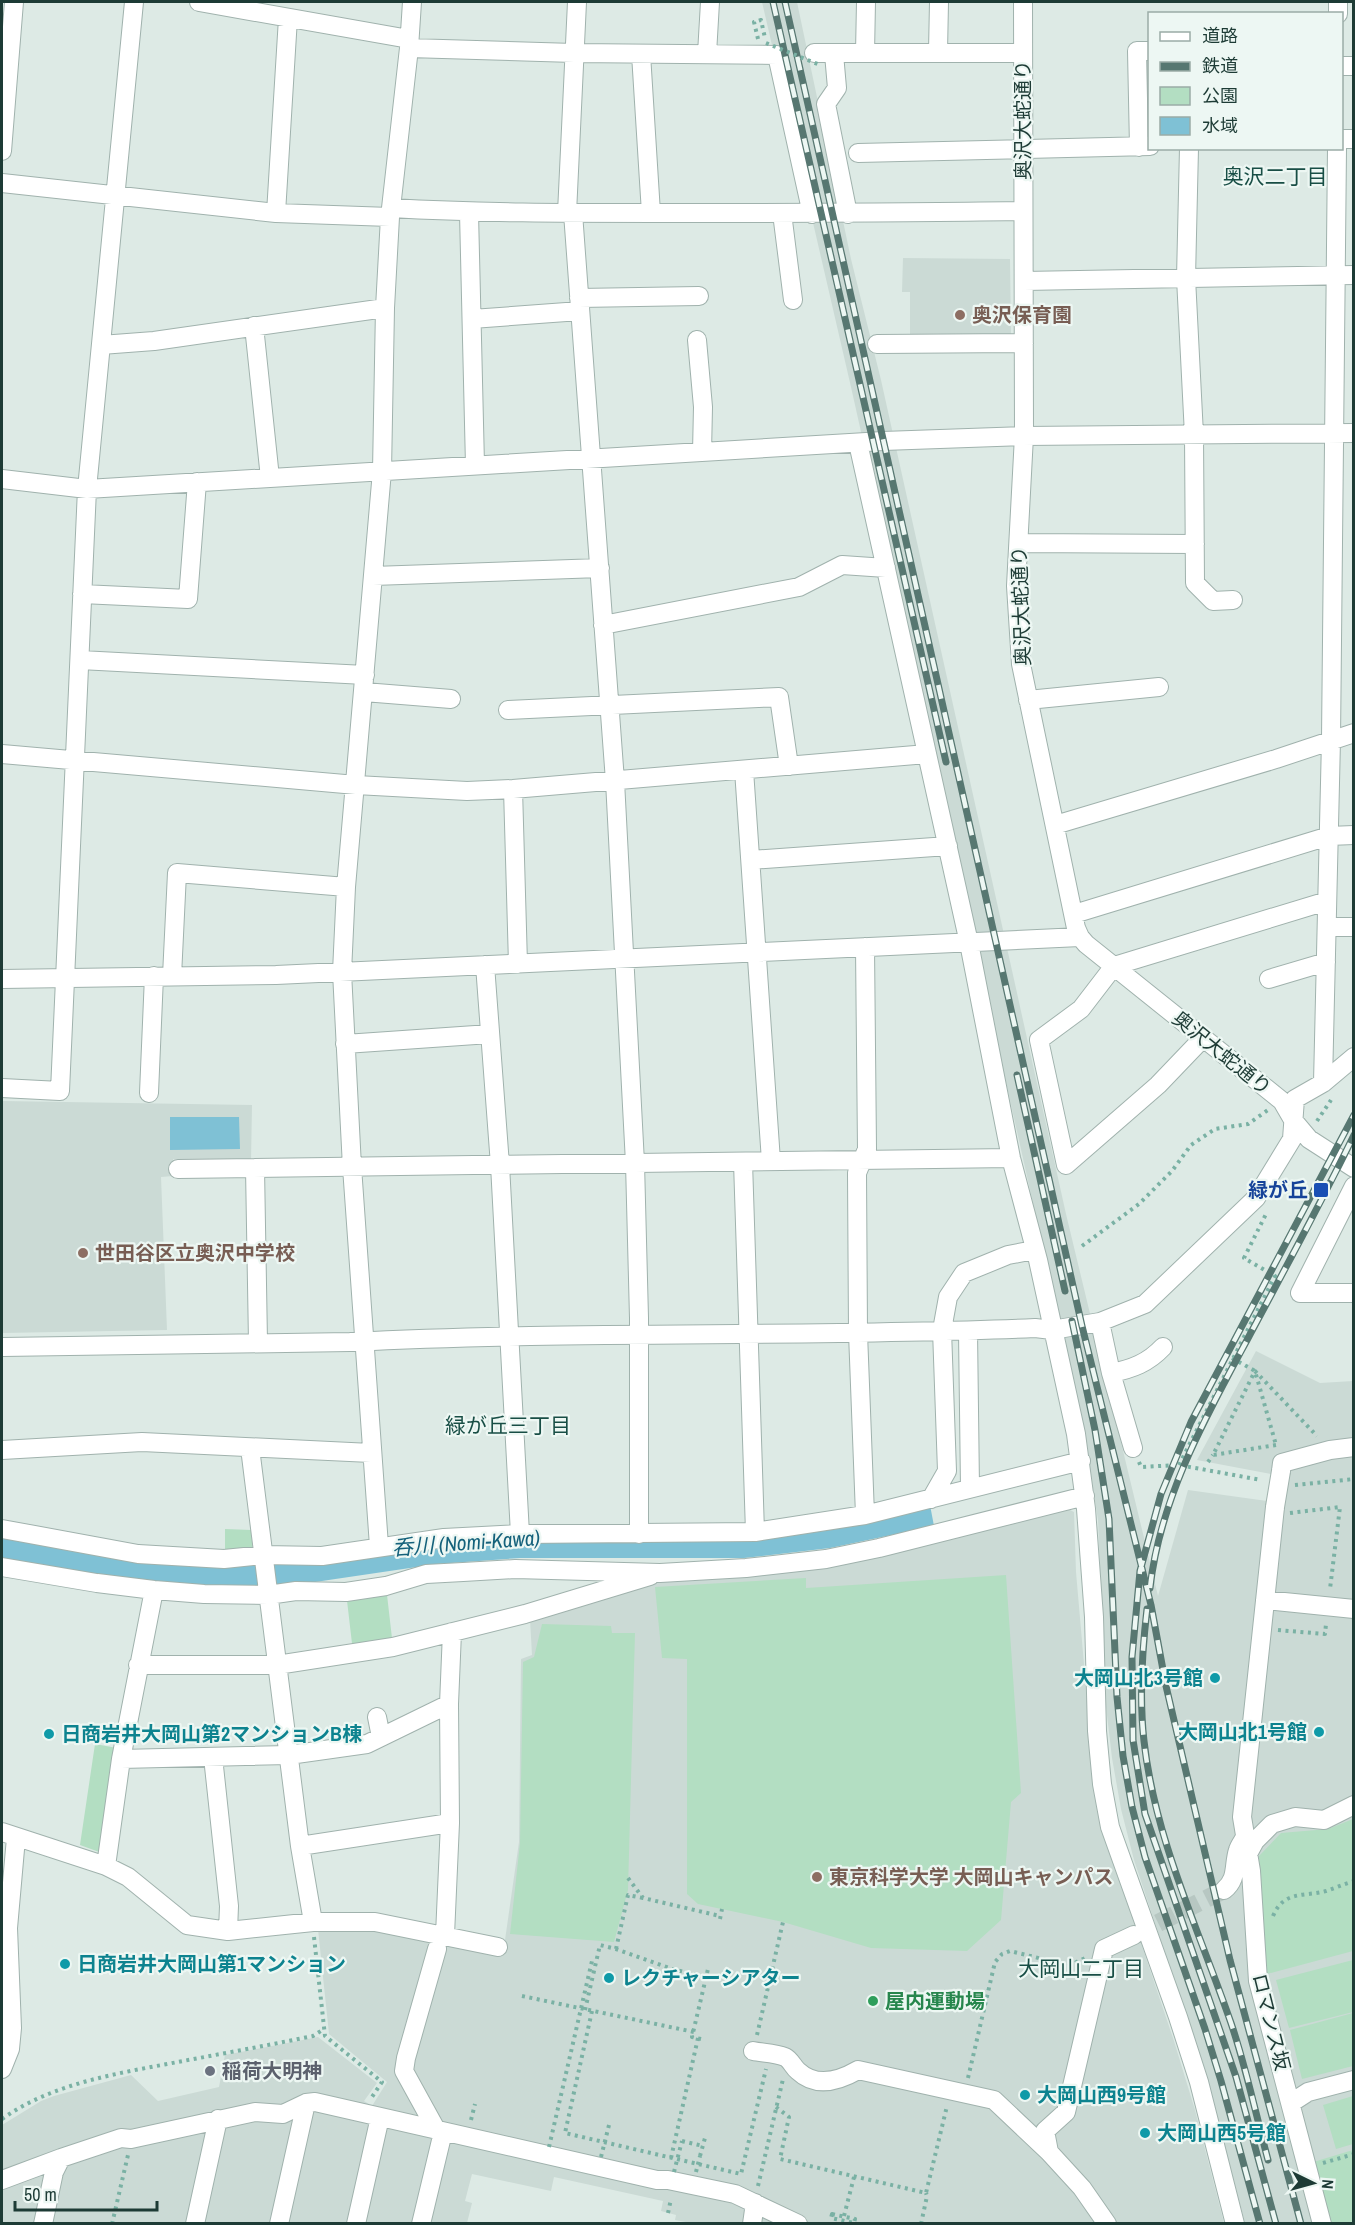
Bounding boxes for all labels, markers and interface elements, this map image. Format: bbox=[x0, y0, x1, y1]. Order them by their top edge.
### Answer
legend bbox=[1148, 12, 1343, 150]
text: 道路 bbox=[1202, 23, 1238, 48]
text: 鉄道 bbox=[1202, 53, 1238, 78]
street label: 奥沢大蛇通り bbox=[1009, 60, 1036, 180]
text: 公園 bbox=[1202, 83, 1238, 108]
text: 水域 bbox=[1202, 113, 1238, 138]
district label: 奥沢二丁目 bbox=[1223, 162, 1328, 191]
place label: 奥沢保育園 bbox=[972, 301, 1072, 328]
marker: 奥沢保育園 bbox=[953, 308, 967, 322]
street label: 奥沢大蛇通り bbox=[1005, 546, 1036, 666]
street label: 奥沢大蛇通り bbox=[1167, 1004, 1277, 1101]
place label: 緑が丘 bbox=[1248, 1176, 1308, 1203]
marker: 緑が丘 bbox=[1312, 1181, 1330, 1199]
place label: 世田谷区立奥沢中学校 bbox=[95, 1239, 295, 1266]
marker: 世田谷区立奥沢中学校 bbox=[76, 1246, 90, 1260]
district label: 緑が丘三丁目 bbox=[445, 1411, 571, 1440]
water label: 呑川 (Nomi-Kawa) bbox=[391, 1523, 541, 1562]
place label: 大岡山北3号館 bbox=[1074, 1664, 1203, 1691]
marker: 大岡山北3号館 bbox=[1208, 1671, 1222, 1685]
place label: 大岡山北1号館 bbox=[1178, 1718, 1307, 1745]
place label: 日商岩井大岡山第2マンションB棟 bbox=[61, 1720, 362, 1747]
marker: 大岡山北1号館 bbox=[1312, 1725, 1326, 1739]
marker: 日商岩井大岡山第2マンションB棟 bbox=[42, 1727, 56, 1741]
place label: 東京科学大学 大岡山キャンパス bbox=[829, 1863, 1114, 1890]
marker: 東京科学大学 大岡山キャンパス bbox=[810, 1870, 824, 1884]
place label: 日商岩井大岡山第1マンション bbox=[77, 1950, 346, 1977]
district label: 大岡山二丁目 bbox=[1018, 1954, 1144, 1983]
marker: 日商岩井大岡山第1マンション bbox=[58, 1957, 72, 1971]
place label: レクチャーシアター bbox=[621, 1964, 800, 1991]
street label: ロマンス坂 bbox=[1246, 1970, 1297, 2073]
marker: レクチャーシアター bbox=[602, 1971, 616, 1985]
place label: 屋内運動場 bbox=[885, 1987, 985, 2014]
marker: 屋内運動場 bbox=[866, 1994, 880, 2008]
place label: 稲荷大明神 bbox=[222, 2057, 322, 2084]
marker: 稲荷大明神 bbox=[203, 2064, 217, 2078]
place label: 大岡山西9号館 bbox=[1037, 2081, 1166, 2108]
marker: 大岡山西9号館 bbox=[1018, 2088, 1032, 2102]
place label: 大岡山西5号館 bbox=[1157, 2119, 1286, 2146]
marker: 大岡山西5号館 bbox=[1138, 2126, 1152, 2140]
north arrow bbox=[1283, 2153, 1343, 2213]
scale bar bbox=[15, 2174, 158, 2212]
text: N bbox=[1317, 2179, 1339, 2190]
text: 50 m bbox=[24, 2182, 57, 2207]

